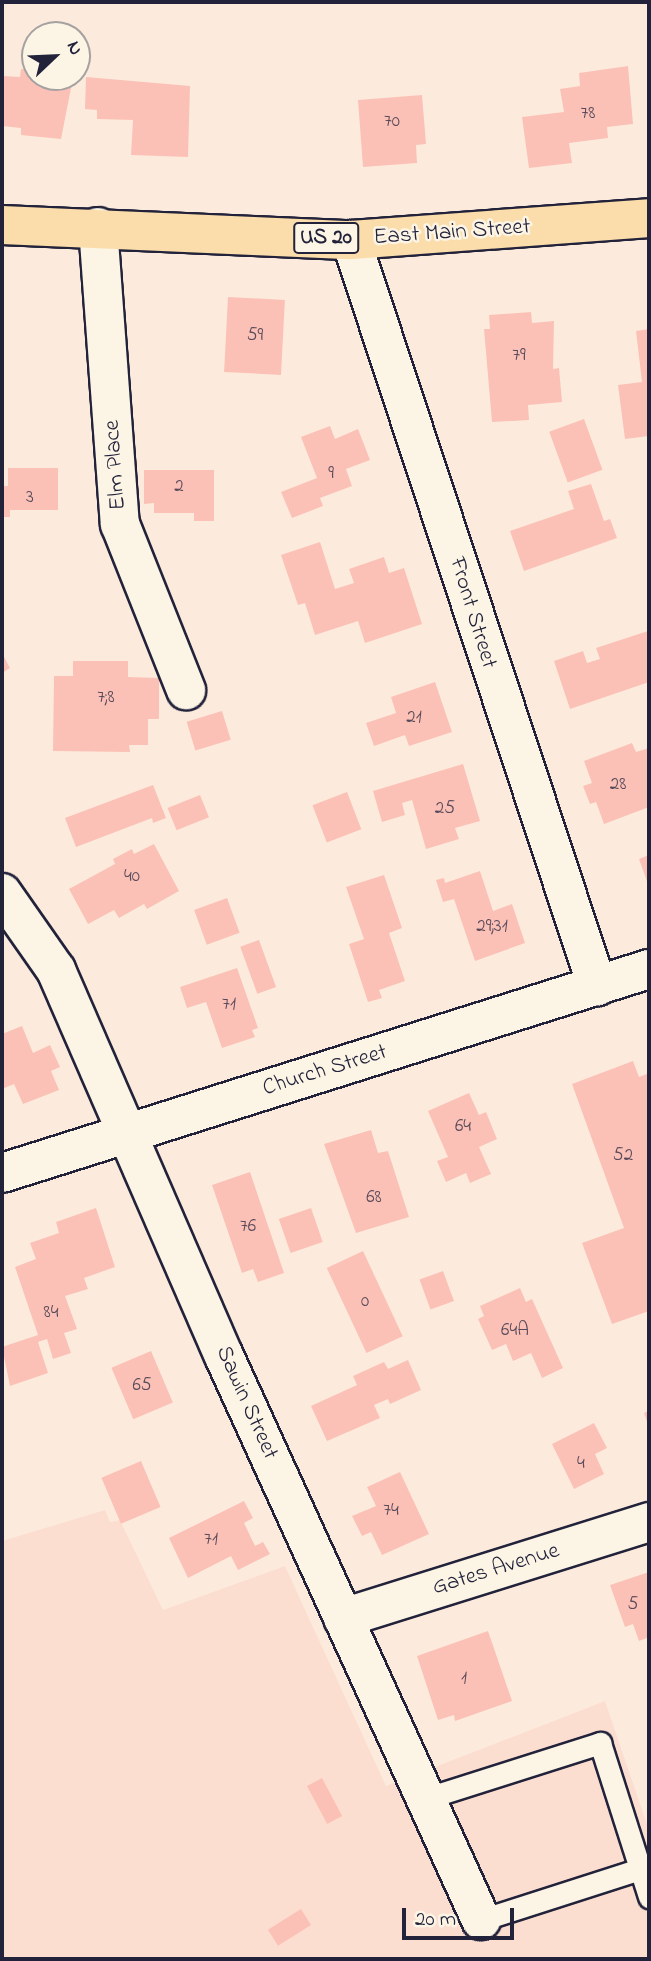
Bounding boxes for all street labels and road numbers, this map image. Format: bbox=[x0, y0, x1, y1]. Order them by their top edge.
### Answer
street label: East Main Street bbox=[373, 214, 531, 252]
road number: US 20 bbox=[293, 220, 359, 256]
street label: Elm Place bbox=[99, 419, 133, 511]
street label: Front Street bbox=[442, 554, 502, 672]
street label: Church Street bbox=[259, 1039, 391, 1103]
street label: Sawin Street bbox=[209, 1342, 283, 1464]
street label: Gates Avenue bbox=[429, 1538, 563, 1602]

